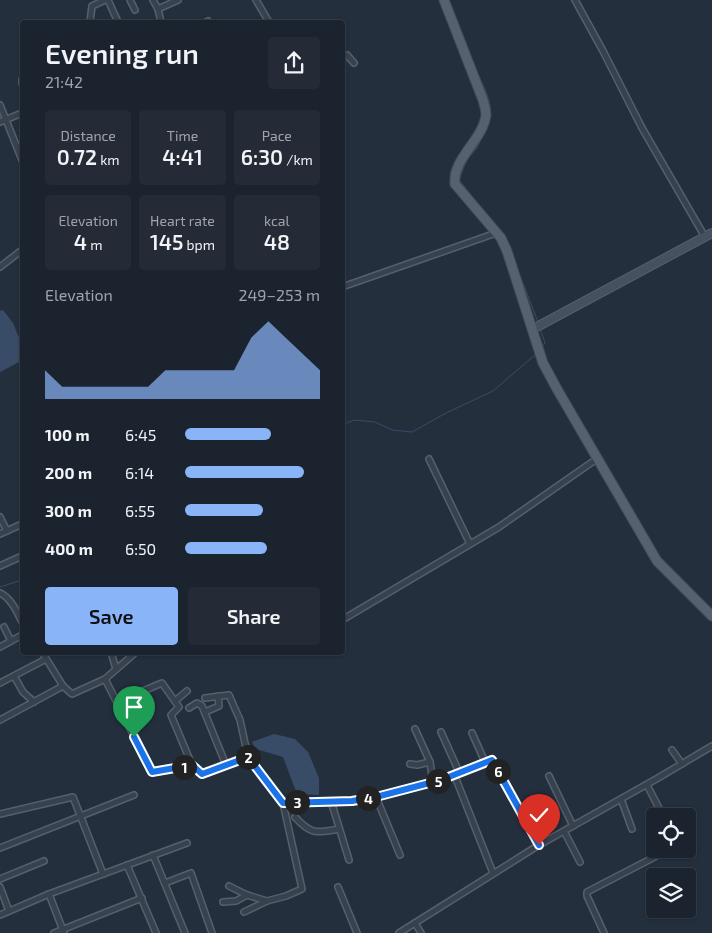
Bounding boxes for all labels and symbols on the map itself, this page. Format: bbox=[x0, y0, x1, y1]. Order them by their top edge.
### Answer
pin bbox=[113, 686, 155, 737]
pin: 2 bbox=[236, 744, 260, 770]
pin: 1 bbox=[172, 754, 196, 780]
pin: 6 bbox=[486, 758, 510, 784]
pin: 5 bbox=[426, 768, 450, 794]
pin: 4 bbox=[356, 786, 380, 810]
pin: 3 bbox=[284, 790, 310, 814]
pin bbox=[518, 794, 560, 845]

